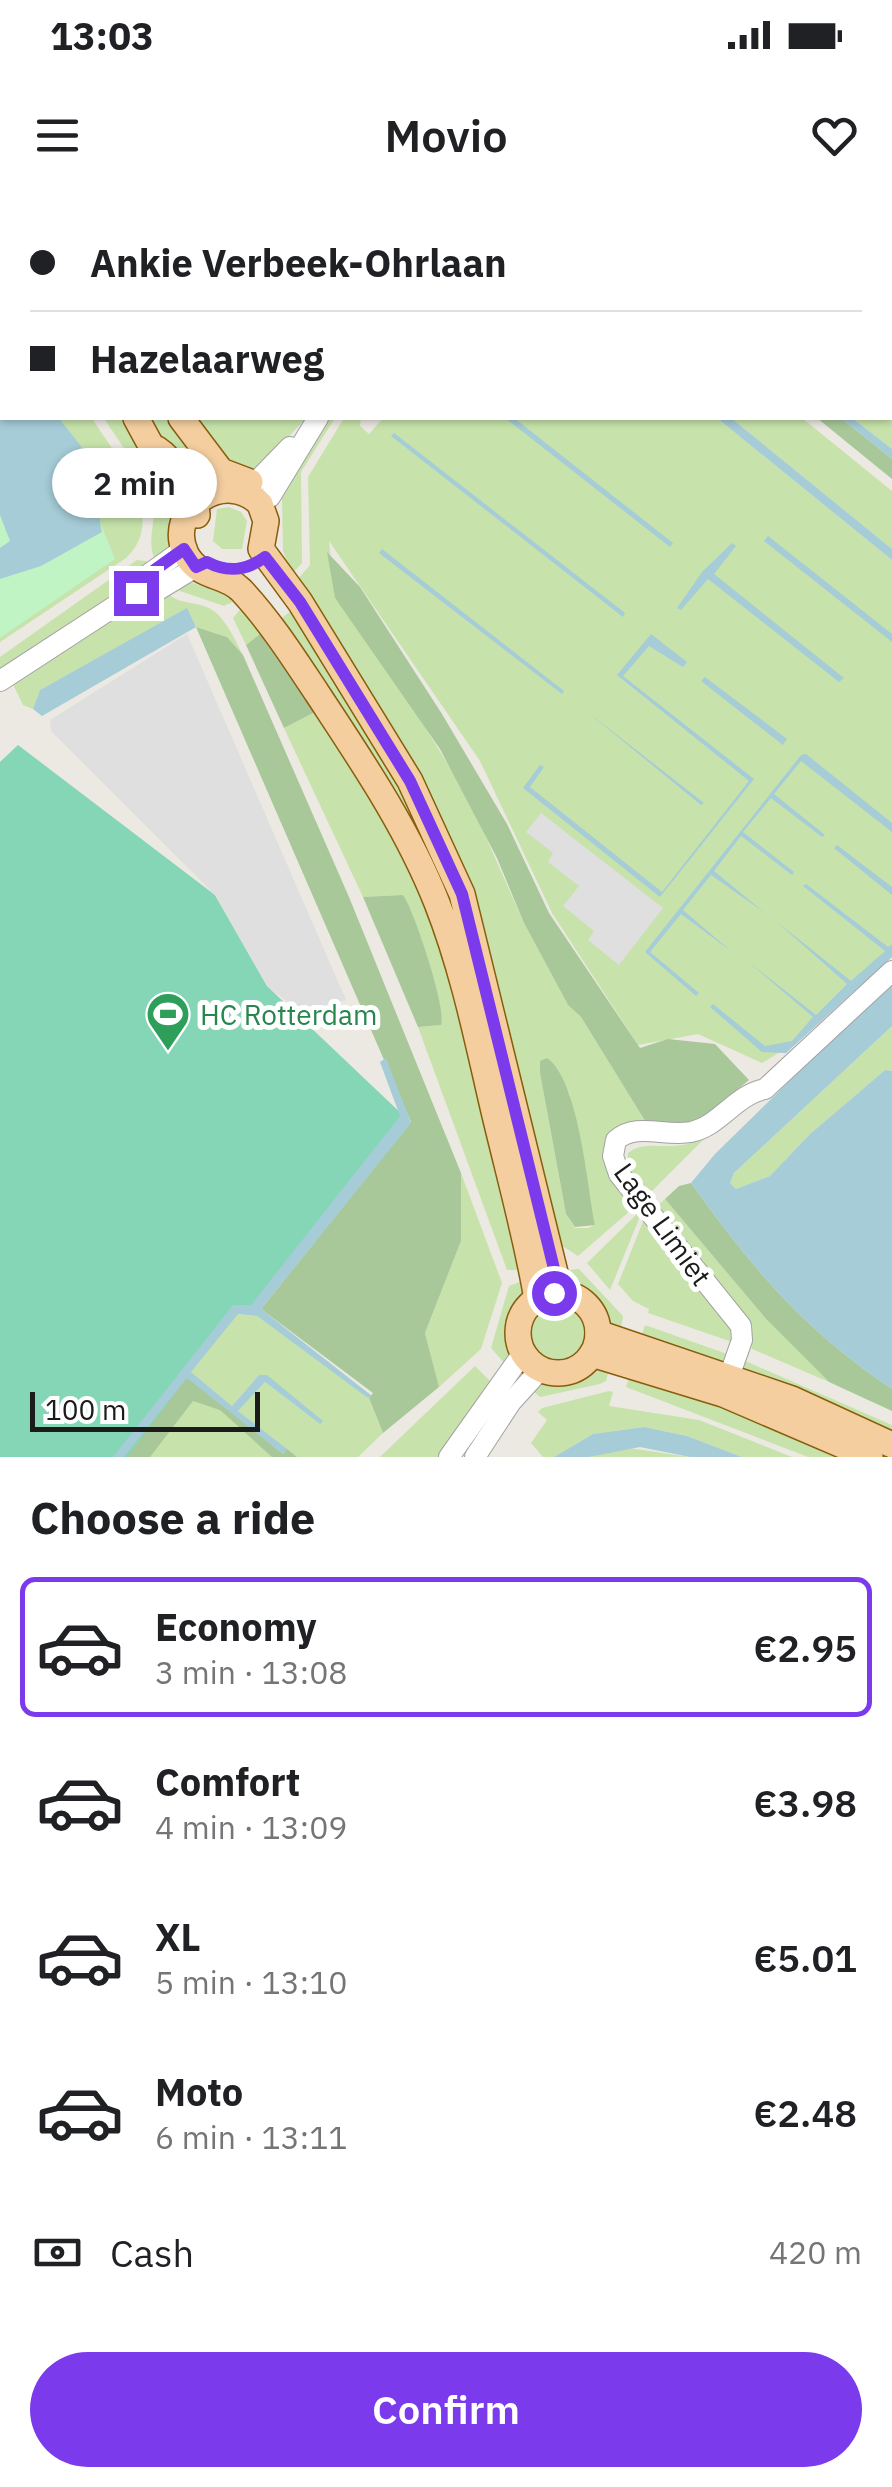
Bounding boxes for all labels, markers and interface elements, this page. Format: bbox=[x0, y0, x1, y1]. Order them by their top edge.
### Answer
text: 13:03 bbox=[50, 11, 154, 60]
text: Movio bbox=[384, 106, 508, 164]
icon: menu bbox=[30, 108, 85, 163]
icon: heart bbox=[807, 108, 862, 163]
text: Ankie Verbeek-Ohrlaan bbox=[90, 238, 507, 287]
text: Hazelaarweg bbox=[90, 334, 324, 383]
callout: 2 min bbox=[54, 448, 218, 518]
text: 2 min bbox=[93, 462, 176, 504]
route end bbox=[114, 571, 159, 616]
sports icon: HC Rotterdam bbox=[145, 991, 191, 1052]
place label: HC Rotterdam bbox=[200, 996, 377, 1033]
street label: Lage Limiet bbox=[606, 1155, 720, 1293]
route start bbox=[532, 1271, 577, 1316]
scale bar bbox=[30, 1387, 260, 1432]
text: 100 m bbox=[45, 1391, 126, 1428]
text: Choose a ride bbox=[30, 1488, 315, 1546]
icon: car bbox=[35, 1602, 125, 1692]
text: Economy bbox=[155, 1602, 317, 1651]
text: €2.95 bbox=[753, 1623, 857, 1672]
text: 3 min · 13:08 bbox=[155, 1651, 348, 1693]
icon: car bbox=[35, 1757, 125, 1847]
text: Comfort bbox=[155, 1757, 300, 1806]
text: €3.98 bbox=[753, 1778, 857, 1827]
text: 4 min · 13:09 bbox=[155, 1806, 348, 1848]
icon: car bbox=[35, 1912, 125, 2002]
text: XL bbox=[155, 1912, 201, 1961]
text: €5.01 bbox=[753, 1933, 857, 1982]
text: 5 min · 13:10 bbox=[155, 1961, 348, 2003]
icon: car bbox=[35, 2067, 125, 2157]
text: Moto bbox=[155, 2067, 243, 2116]
text: €2.48 bbox=[753, 2088, 857, 2137]
text: 6 min · 13:11 bbox=[155, 2116, 348, 2158]
icon: cash bbox=[30, 2225, 85, 2280]
text: Cash bbox=[110, 2228, 194, 2277]
text: 420 m bbox=[769, 2231, 862, 2273]
button: Confirm bbox=[30, 2352, 862, 2467]

